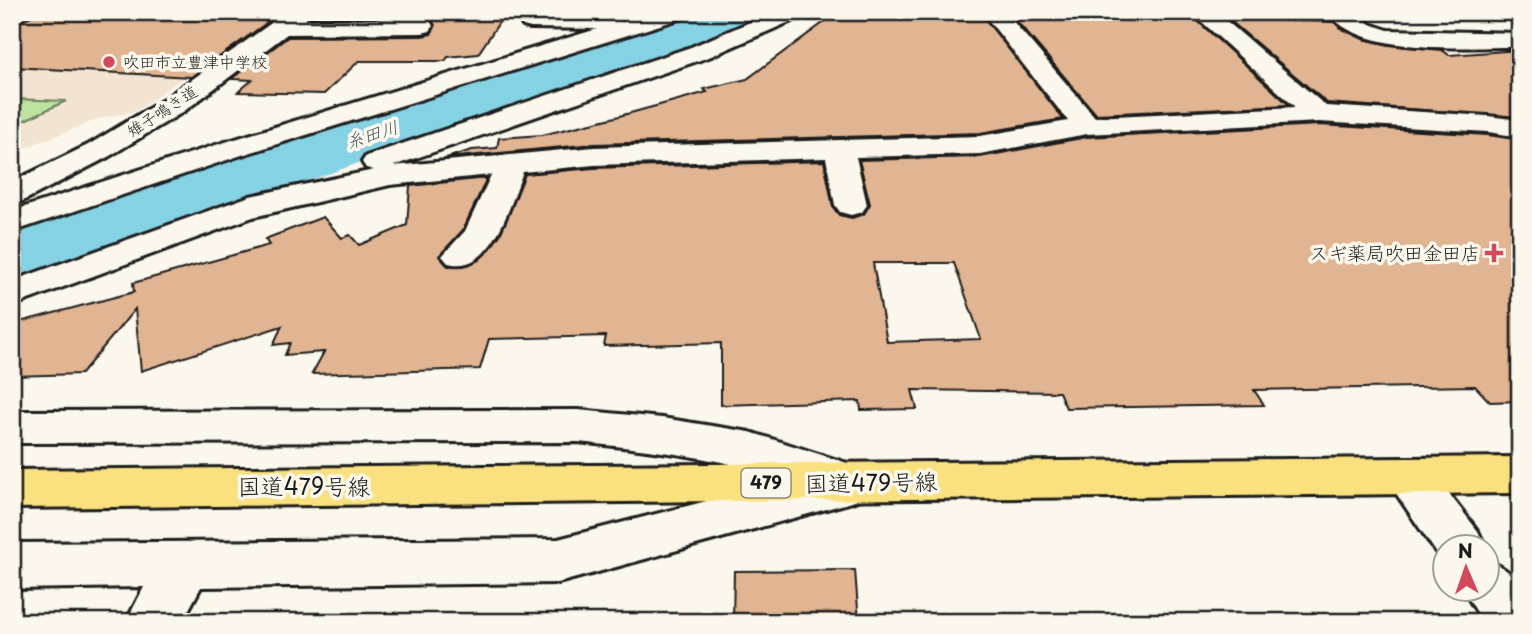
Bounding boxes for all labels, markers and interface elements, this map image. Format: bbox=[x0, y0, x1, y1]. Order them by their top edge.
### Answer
place label: 吹田市立豊津中学校 bbox=[123, 49, 267, 73]
marker: 吹田市立豊津中学校 bbox=[101, 54, 117, 70]
street label: 雉子鳴き道 bbox=[121, 78, 202, 142]
water label: 糸田川 bbox=[342, 112, 401, 155]
place label: スギ薬局吹田金田店 bbox=[1309, 238, 1480, 266]
marker: スギ薬局吹田金田店 bbox=[1486, 245, 1502, 261]
street label: 国道479号線 bbox=[804, 463, 938, 500]
street label: 国道479号線 bbox=[238, 468, 370, 503]
road number: 479 bbox=[742, 468, 790, 498]
north arrow bbox=[1430, 532, 1500, 602]
text: N bbox=[1457, 536, 1473, 564]

